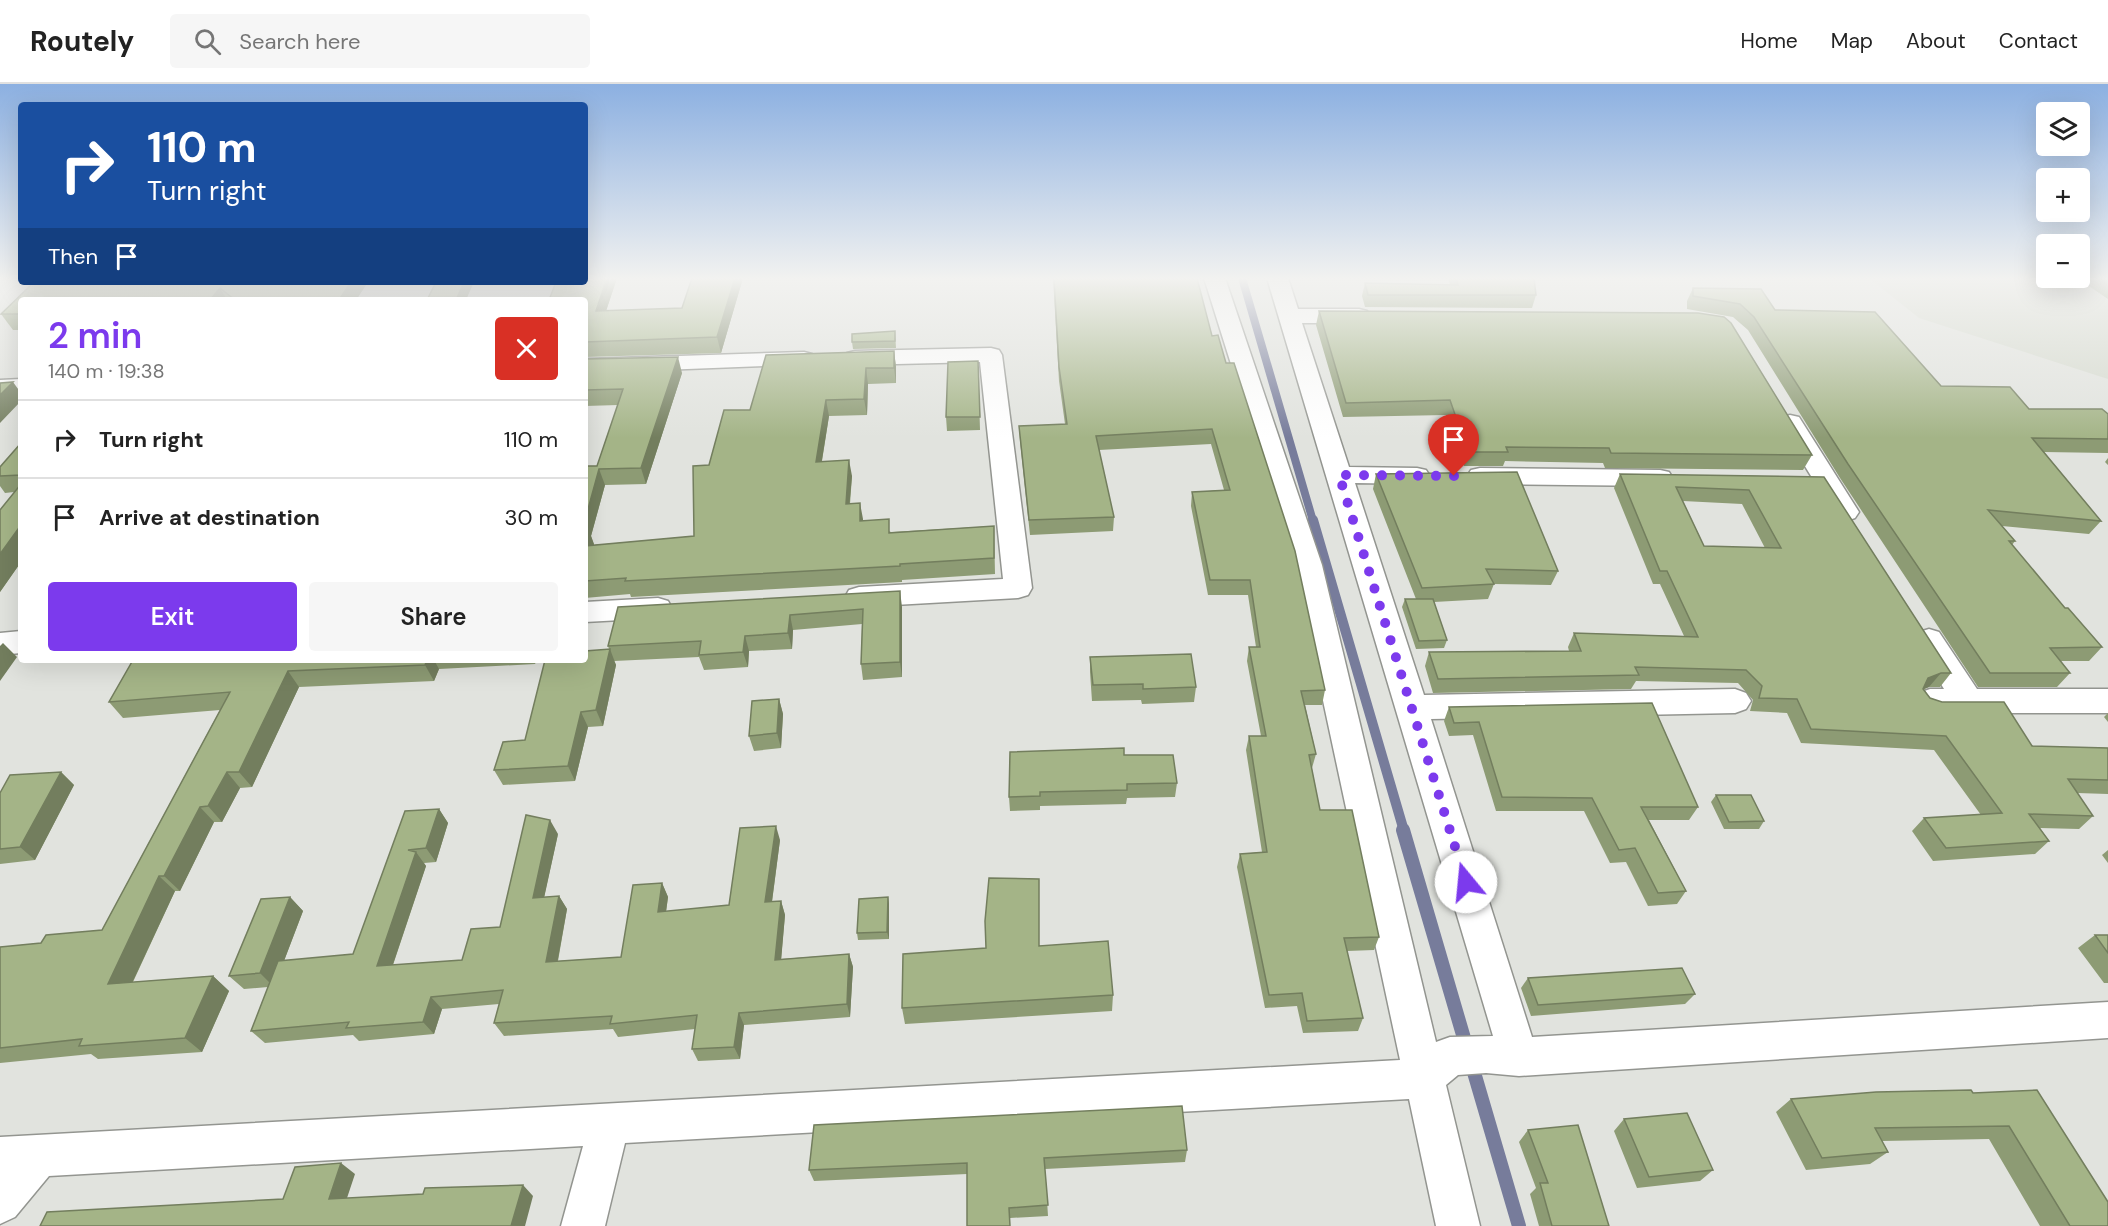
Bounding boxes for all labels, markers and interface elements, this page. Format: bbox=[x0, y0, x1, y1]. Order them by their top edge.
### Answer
search box bbox=[170, 14, 590, 68]
text: Routely bbox=[30, 23, 134, 60]
icon: search bbox=[191, 25, 224, 58]
text: Search here bbox=[239, 27, 361, 56]
text: Home bbox=[1740, 27, 1798, 55]
text: Map bbox=[1831, 27, 1873, 55]
text: About bbox=[1906, 27, 1966, 55]
text: Contact bbox=[1999, 27, 2078, 55]
map controls bbox=[2036, 102, 2090, 288]
button: layers bbox=[2036, 102, 2090, 156]
text: 110 m bbox=[147, 120, 257, 175]
icon: right bbox=[48, 126, 126, 204]
button: + bbox=[2036, 168, 2090, 222]
text: Turn right bbox=[147, 173, 267, 208]
button: − bbox=[2036, 234, 2090, 288]
icon: arrive bbox=[110, 240, 143, 273]
text: Then bbox=[48, 242, 98, 271]
text: 2 min bbox=[48, 312, 142, 359]
button: close bbox=[495, 317, 558, 380]
text: 140 m · 19:38 bbox=[48, 358, 165, 384]
pin bbox=[1428, 414, 1479, 476]
icon: right bbox=[48, 423, 81, 456]
icon: arrive bbox=[1437, 423, 1470, 456]
text: Turn right bbox=[99, 425, 204, 454]
text: 110 m bbox=[504, 425, 558, 454]
icon: arrive bbox=[48, 501, 81, 534]
text: Arrive at destination bbox=[99, 503, 320, 532]
text: 30 m bbox=[504, 503, 558, 532]
button: Exit bbox=[48, 582, 297, 651]
button: Share bbox=[309, 582, 558, 651]
position arrow bbox=[1434, 850, 1498, 914]

